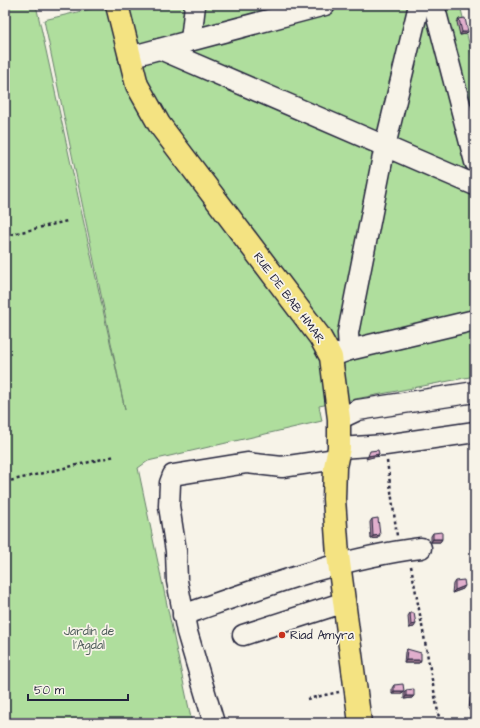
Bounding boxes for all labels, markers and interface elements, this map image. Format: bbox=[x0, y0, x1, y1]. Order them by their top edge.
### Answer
street label: RUE DE BAB HMAR bbox=[249, 249, 329, 347]
park label: Jardin de l'Agdal bbox=[64, 623, 115, 655]
place label: Riad Amyra bbox=[290, 627, 354, 645]
marker: Riad Amyra bbox=[277, 630, 287, 640]
scale bar bbox=[28, 676, 128, 702]
text: 50 m bbox=[34, 682, 65, 699]

